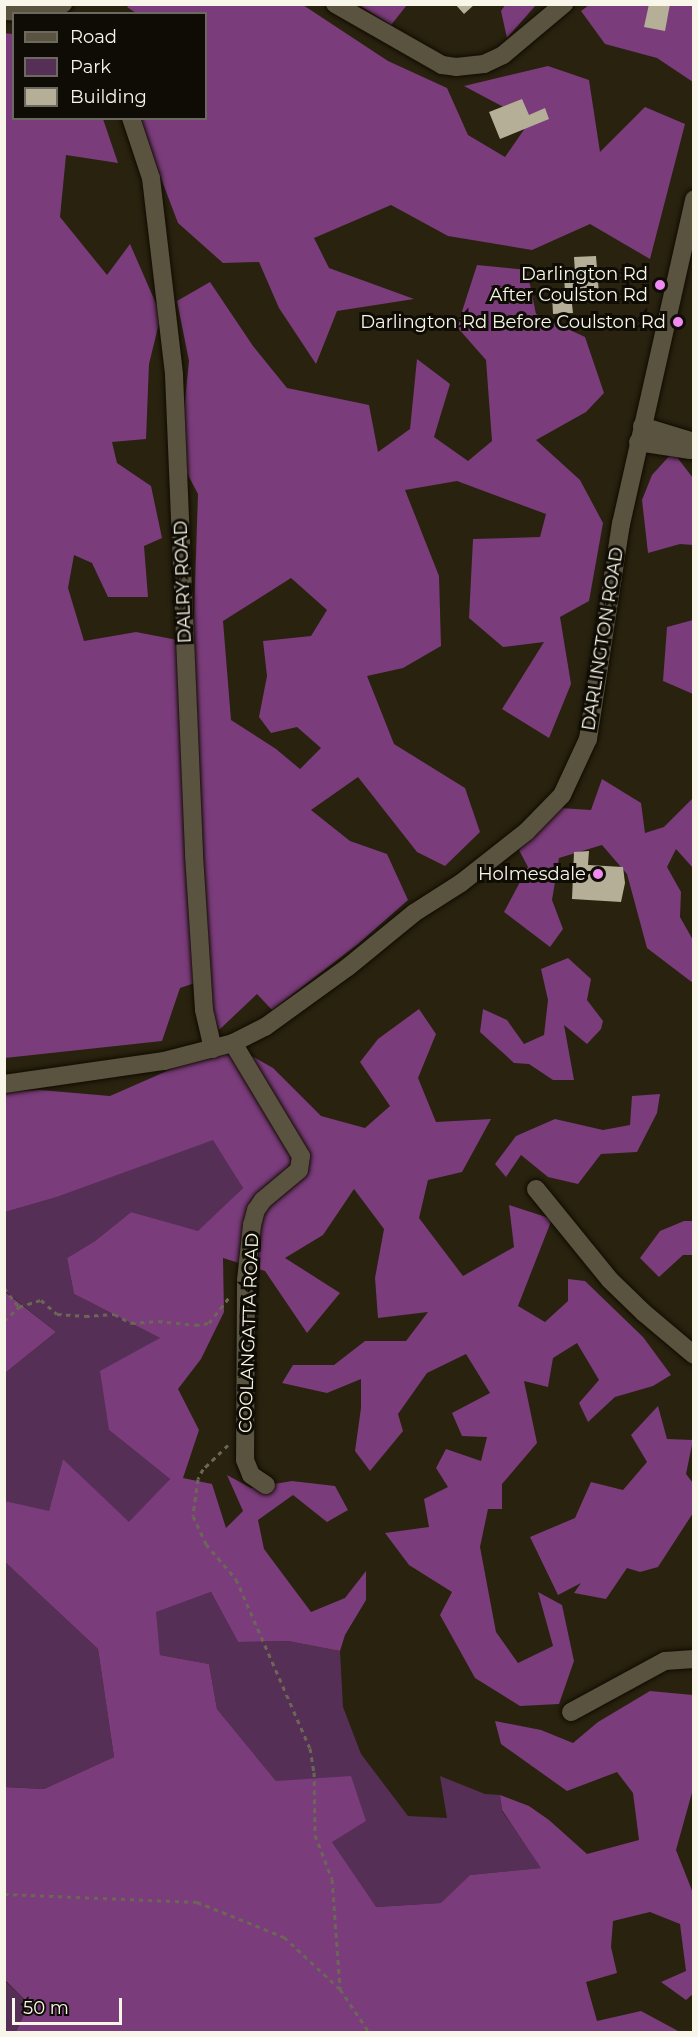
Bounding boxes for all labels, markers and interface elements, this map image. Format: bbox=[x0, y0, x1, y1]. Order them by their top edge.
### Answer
legend bbox=[12, 12, 207, 120]
text: Road bbox=[70, 26, 117, 48]
text: Park bbox=[70, 56, 111, 78]
text: Building bbox=[70, 86, 147, 108]
place label: Darlington Rd After Coulston Rd bbox=[490, 264, 648, 306]
marker: Darlington Rd After Coulston Rd bbox=[653, 278, 667, 292]
place label: Darlington Rd Before Coulston Rd bbox=[360, 311, 666, 333]
marker: Darlington Rd Before Coulston Rd bbox=[671, 315, 685, 329]
street label: DALRY ROAD bbox=[170, 520, 196, 644]
street label: DARLINGTON ROAD bbox=[578, 546, 628, 732]
place label: Holmesdale bbox=[478, 863, 586, 885]
marker: Holmesdale bbox=[591, 867, 605, 881]
street label: COOLANGATTA ROAD bbox=[235, 1233, 263, 1433]
scale bar bbox=[15, 1986, 124, 2024]
text: 50 m bbox=[23, 1997, 69, 2019]

